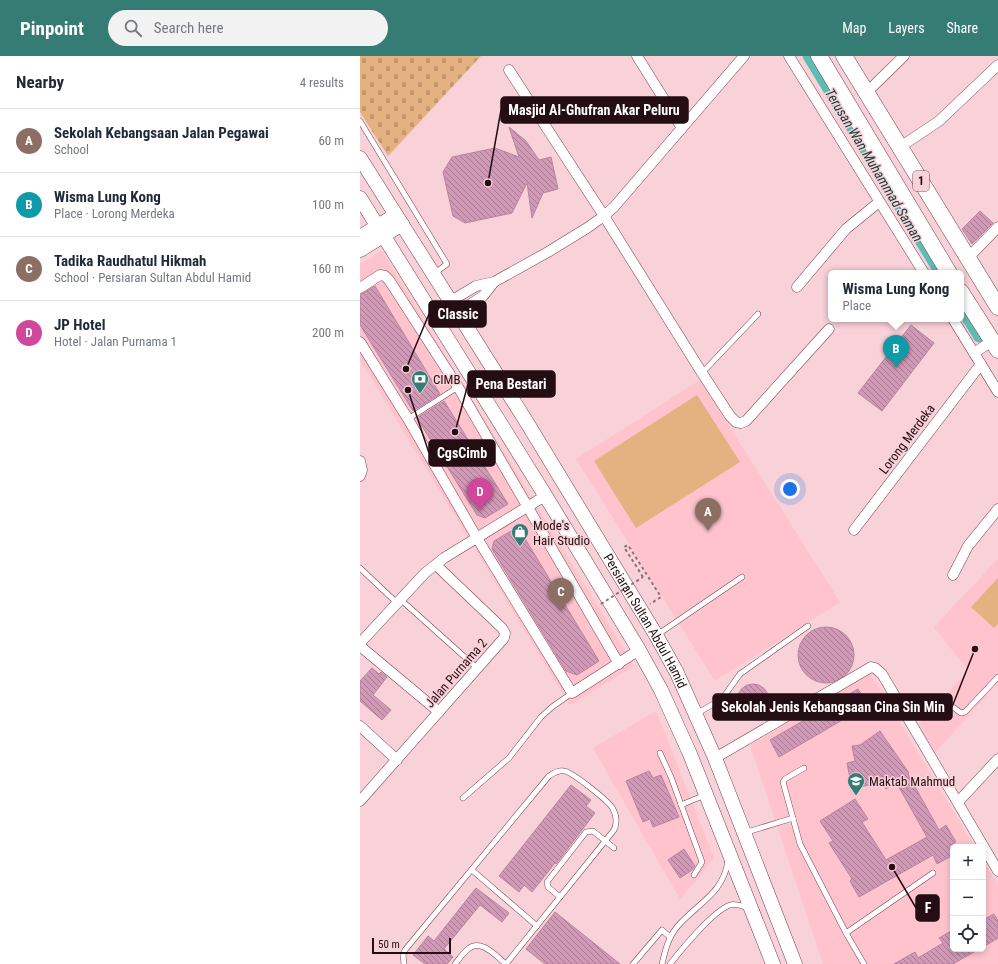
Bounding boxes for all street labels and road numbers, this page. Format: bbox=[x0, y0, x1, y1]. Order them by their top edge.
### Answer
road number: 1 bbox=[913, 171, 929, 191]
street label: Lorong Merdeka bbox=[876, 401, 938, 477]
street label: Persiaran Sultan Abdul Hamid bbox=[601, 551, 690, 690]
street label: Jalan Purnama 2 bbox=[422, 635, 490, 711]

